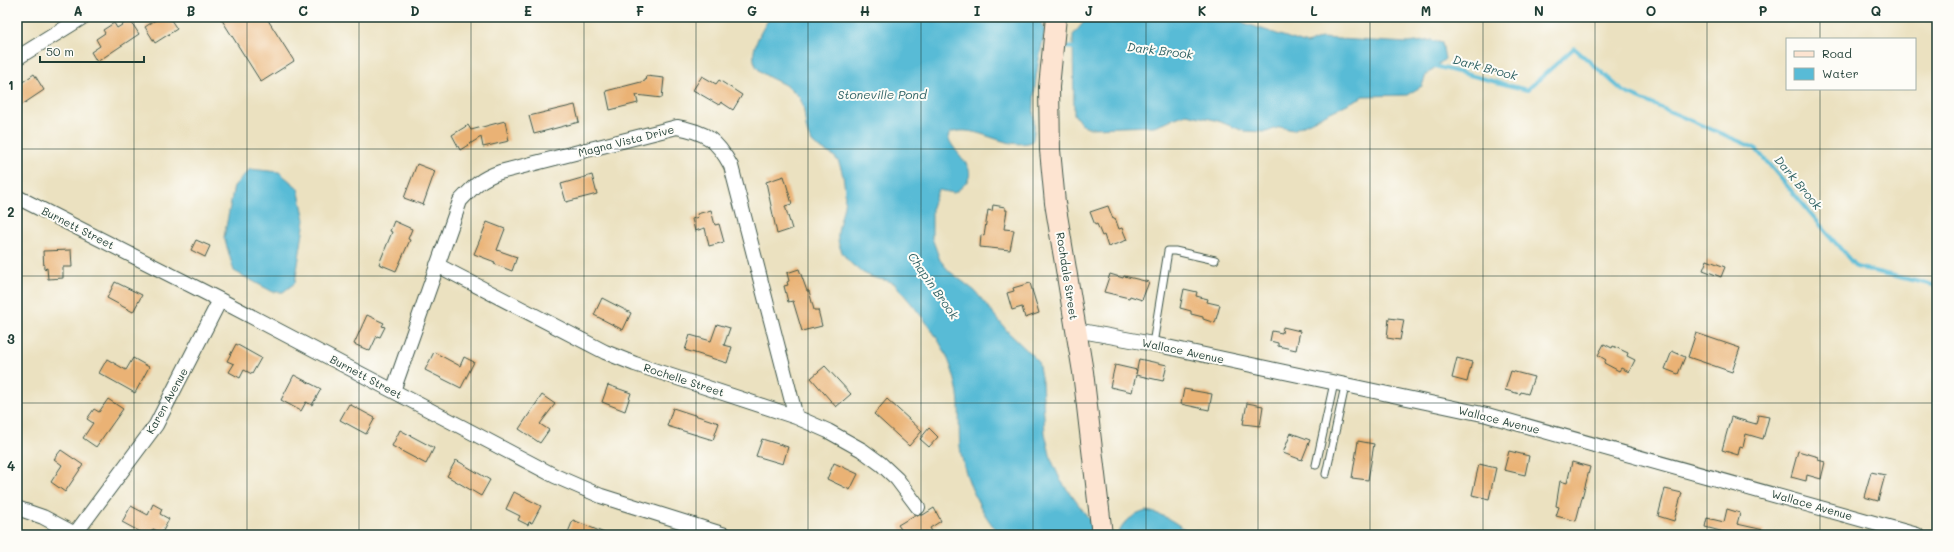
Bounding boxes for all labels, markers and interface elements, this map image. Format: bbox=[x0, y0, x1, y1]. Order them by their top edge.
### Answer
text: A bbox=[73, 2, 83, 19]
text: B bbox=[187, 2, 196, 19]
text: C bbox=[298, 2, 308, 19]
text: D bbox=[410, 2, 420, 19]
text: E bbox=[524, 2, 532, 19]
text: F bbox=[636, 2, 644, 19]
text: G bbox=[747, 2, 757, 19]
text: H bbox=[860, 2, 870, 19]
text: I bbox=[974, 2, 981, 19]
text: J bbox=[1085, 2, 1093, 19]
text: K bbox=[1198, 2, 1207, 19]
text: L bbox=[1310, 2, 1318, 19]
text: M bbox=[1421, 2, 1431, 19]
text: N bbox=[1534, 2, 1544, 19]
text: O bbox=[1646, 2, 1656, 19]
text: P bbox=[1759, 2, 1768, 19]
text: Q bbox=[1871, 2, 1881, 19]
scale bar bbox=[40, 38, 144, 64]
water label: Dark Brook bbox=[1126, 38, 1194, 62]
legend bbox=[1786, 38, 1916, 90]
text: 50 m bbox=[46, 43, 74, 59]
text: Road bbox=[1822, 45, 1852, 61]
water label: Dark Brook bbox=[1451, 51, 1520, 83]
text: Water bbox=[1822, 65, 1859, 81]
text: 1 bbox=[8, 76, 14, 93]
water label: Stoneville Pond bbox=[837, 86, 928, 102]
street label: Magna Vista Drive bbox=[576, 121, 676, 160]
water label: Dark Brook bbox=[1771, 152, 1827, 213]
text: 2 bbox=[7, 203, 15, 220]
street label: Burnett Street bbox=[39, 203, 117, 252]
street label: Rochdale Street bbox=[1053, 231, 1082, 321]
water label: Chapin Brook bbox=[905, 249, 963, 323]
text: 3 bbox=[7, 330, 15, 347]
street label: Wallace Avenue bbox=[1141, 334, 1226, 367]
street label: Burnett Street bbox=[328, 351, 405, 402]
street label: Rochelle Street bbox=[642, 359, 727, 400]
street label: Karen Avenue bbox=[142, 365, 191, 437]
street label: Wallace Avenue bbox=[1457, 402, 1542, 437]
text: 4 bbox=[7, 457, 15, 474]
street label: Wallace Avenue bbox=[1770, 486, 1855, 523]

